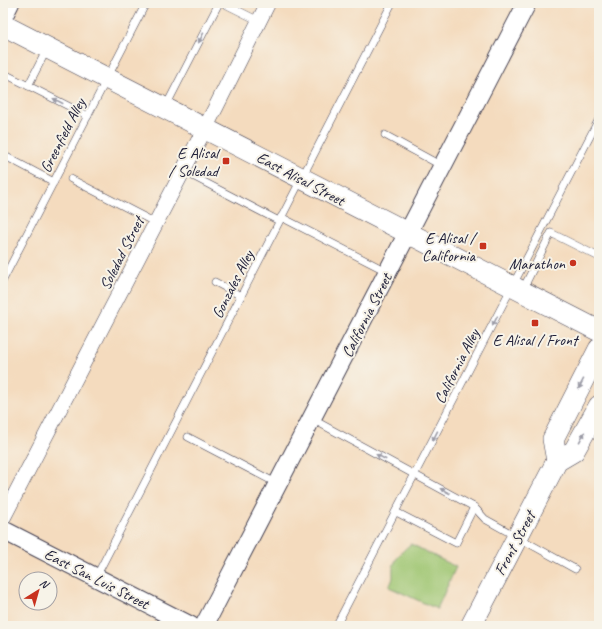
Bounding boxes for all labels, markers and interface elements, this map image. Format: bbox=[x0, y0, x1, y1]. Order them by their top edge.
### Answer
one-way arrow bbox=[198, 32, 205, 43]
street label: Greenfield Alley bbox=[36, 94, 91, 176]
one-way arrow bbox=[52, 98, 64, 104]
place label: E Alisal / Soledad bbox=[169, 143, 221, 181]
street label: East Alisal Street bbox=[253, 147, 350, 211]
marker: E Alisal / Soledad bbox=[221, 156, 231, 166]
street label: Soledad Street bbox=[95, 211, 150, 293]
place label: E Alisal / California bbox=[422, 228, 479, 266]
marker: E Alisal / California bbox=[478, 241, 488, 251]
street label: Gonzales Alley bbox=[207, 246, 259, 322]
place label: Marathon bbox=[509, 254, 566, 274]
marker: Marathon bbox=[568, 258, 578, 268]
street label: California Street bbox=[337, 269, 397, 361]
one-way arrow bbox=[492, 315, 498, 327]
marker: E Alisal / Front bbox=[530, 318, 540, 328]
street label: California Alley bbox=[430, 325, 485, 407]
place label: E Alisal / Front bbox=[493, 330, 580, 350]
one-way arrow bbox=[578, 378, 584, 390]
one-way arrow bbox=[432, 431, 439, 442]
one-way arrow bbox=[579, 431, 585, 443]
one-way arrow bbox=[375, 453, 387, 460]
one-way arrow bbox=[439, 488, 451, 494]
street label: Front Street bbox=[490, 506, 541, 579]
street label: East San Luis Street bbox=[41, 544, 154, 615]
north arrow bbox=[18, 571, 58, 611]
text: N bbox=[37, 575, 53, 592]

